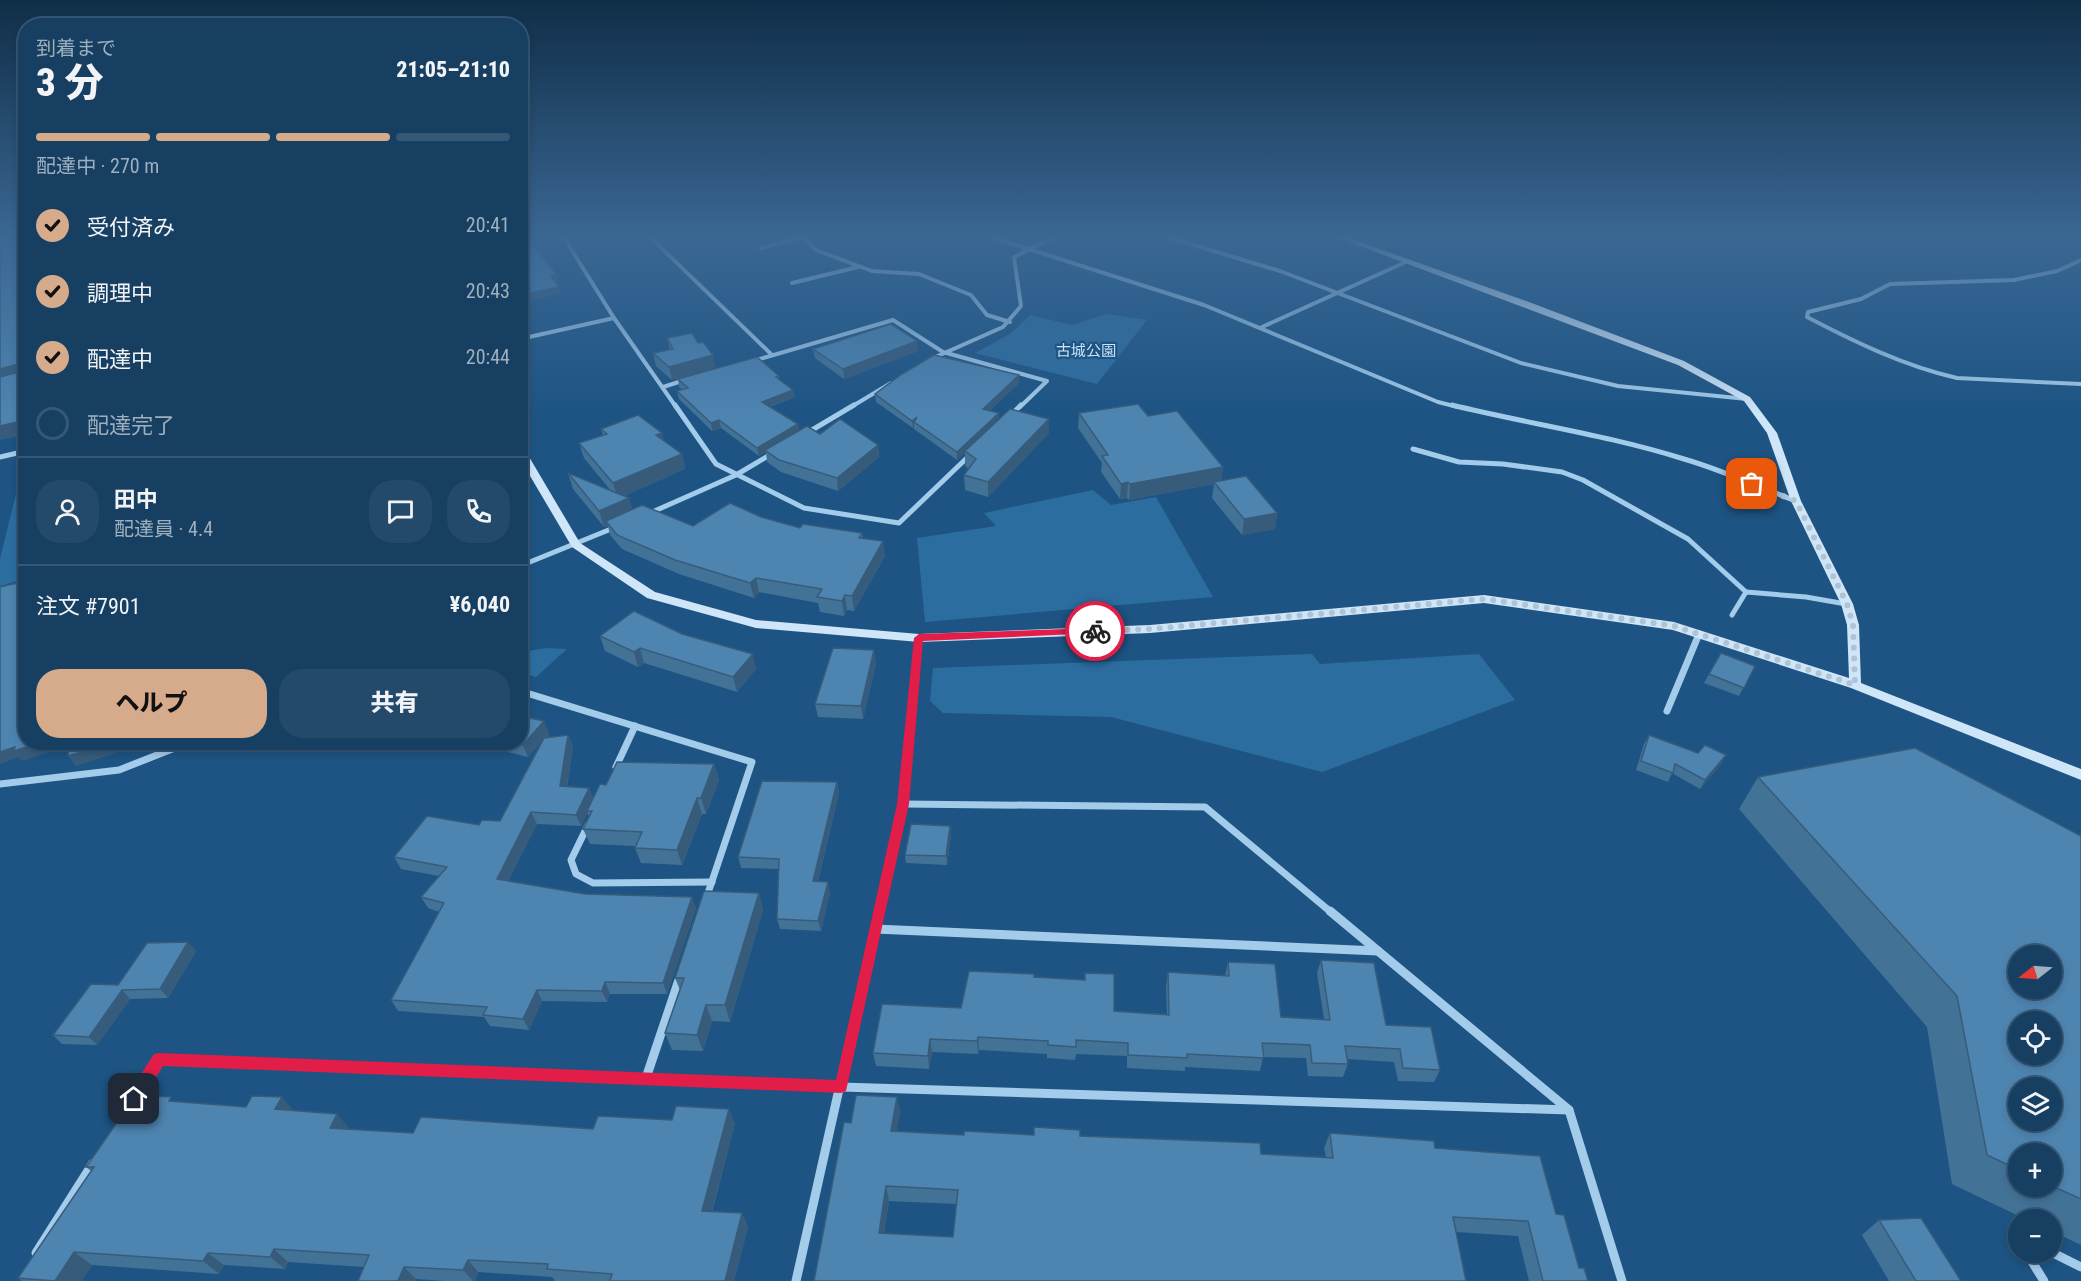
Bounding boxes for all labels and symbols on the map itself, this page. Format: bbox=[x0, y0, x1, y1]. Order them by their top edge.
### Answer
park label: 古城公園 bbox=[1056, 342, 1116, 360]
pin bbox=[1726, 458, 1777, 509]
courier bbox=[1065, 601, 1125, 661]
north arrow bbox=[2008, 945, 2062, 999]
pin bbox=[108, 1073, 159, 1124]

